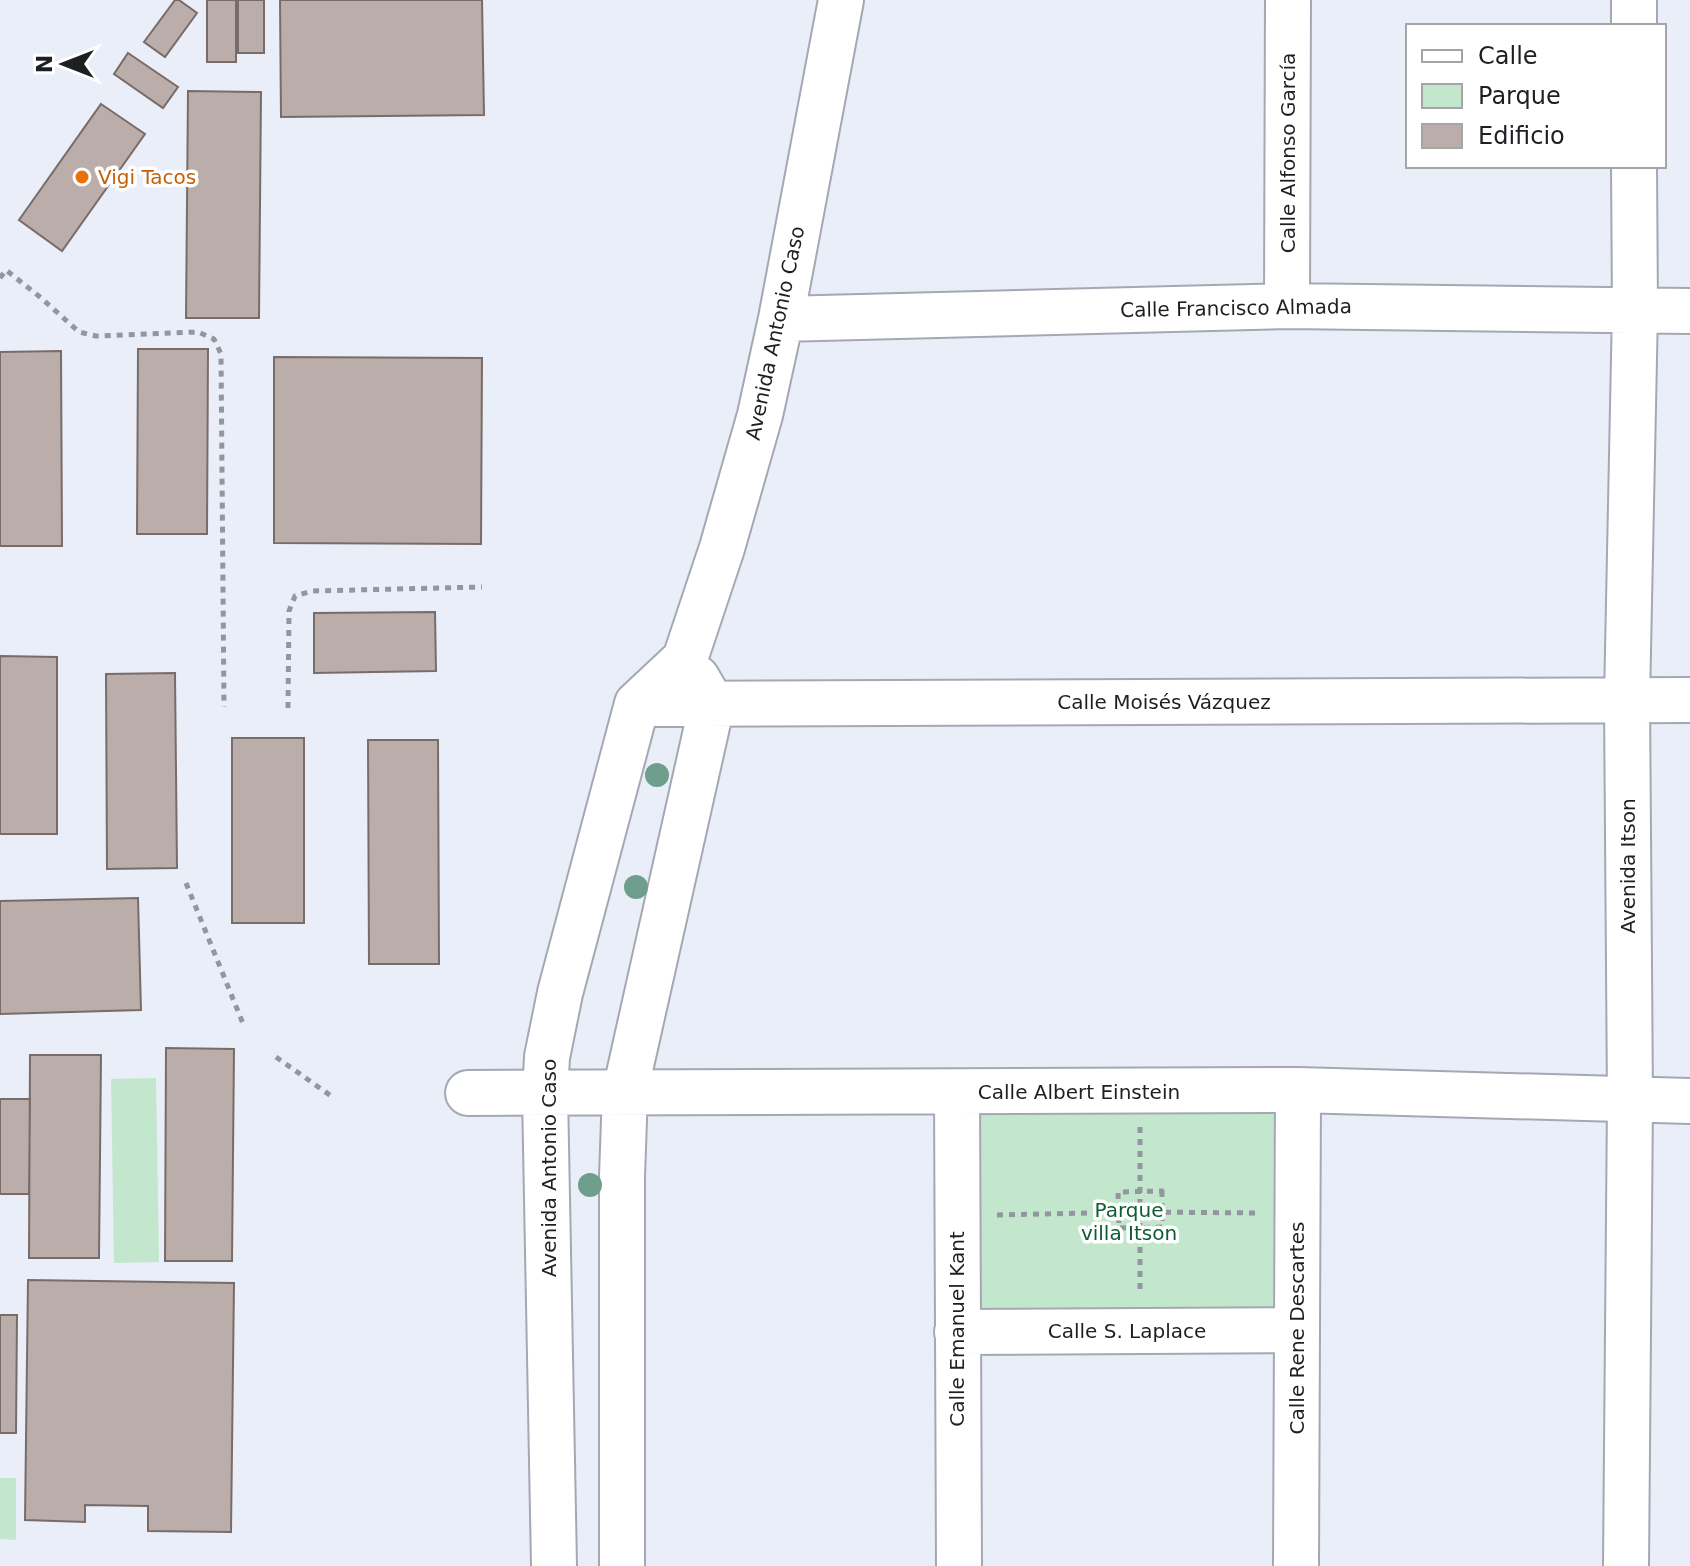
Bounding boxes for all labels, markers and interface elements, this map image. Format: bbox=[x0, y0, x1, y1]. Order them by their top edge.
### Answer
north arrow bbox=[24, 24, 104, 104]
legend bbox=[1406, 24, 1666, 168]
text: Calle bbox=[1478, 42, 1538, 70]
street label: Calle Alfonso García bbox=[1276, 53, 1300, 253]
text: N bbox=[32, 55, 57, 73]
text: Parque bbox=[1478, 82, 1561, 110]
text: Edificio bbox=[1478, 122, 1565, 150]
place label: Vigi Tacos bbox=[98, 165, 196, 189]
marker: Vigi Tacos bbox=[73, 168, 91, 186]
street label: Avenida Antonio Caso bbox=[741, 224, 809, 442]
street label: Calle Francisco Almada bbox=[1120, 294, 1352, 322]
street label: Calle Moisés Vázquez bbox=[1057, 690, 1271, 714]
street label: Avenida Itson bbox=[1616, 798, 1640, 934]
street label: Avenida Antonio Caso bbox=[537, 1059, 561, 1277]
street label: Calle Albert Einstein bbox=[978, 1080, 1180, 1104]
park label: Parque villa Itson bbox=[1081, 1198, 1177, 1245]
street label: Calle Rene Descartes bbox=[1285, 1222, 1309, 1434]
street label: Calle Emanuel Kant bbox=[945, 1231, 969, 1427]
street label: Calle S. Laplace bbox=[1048, 1319, 1206, 1343]

